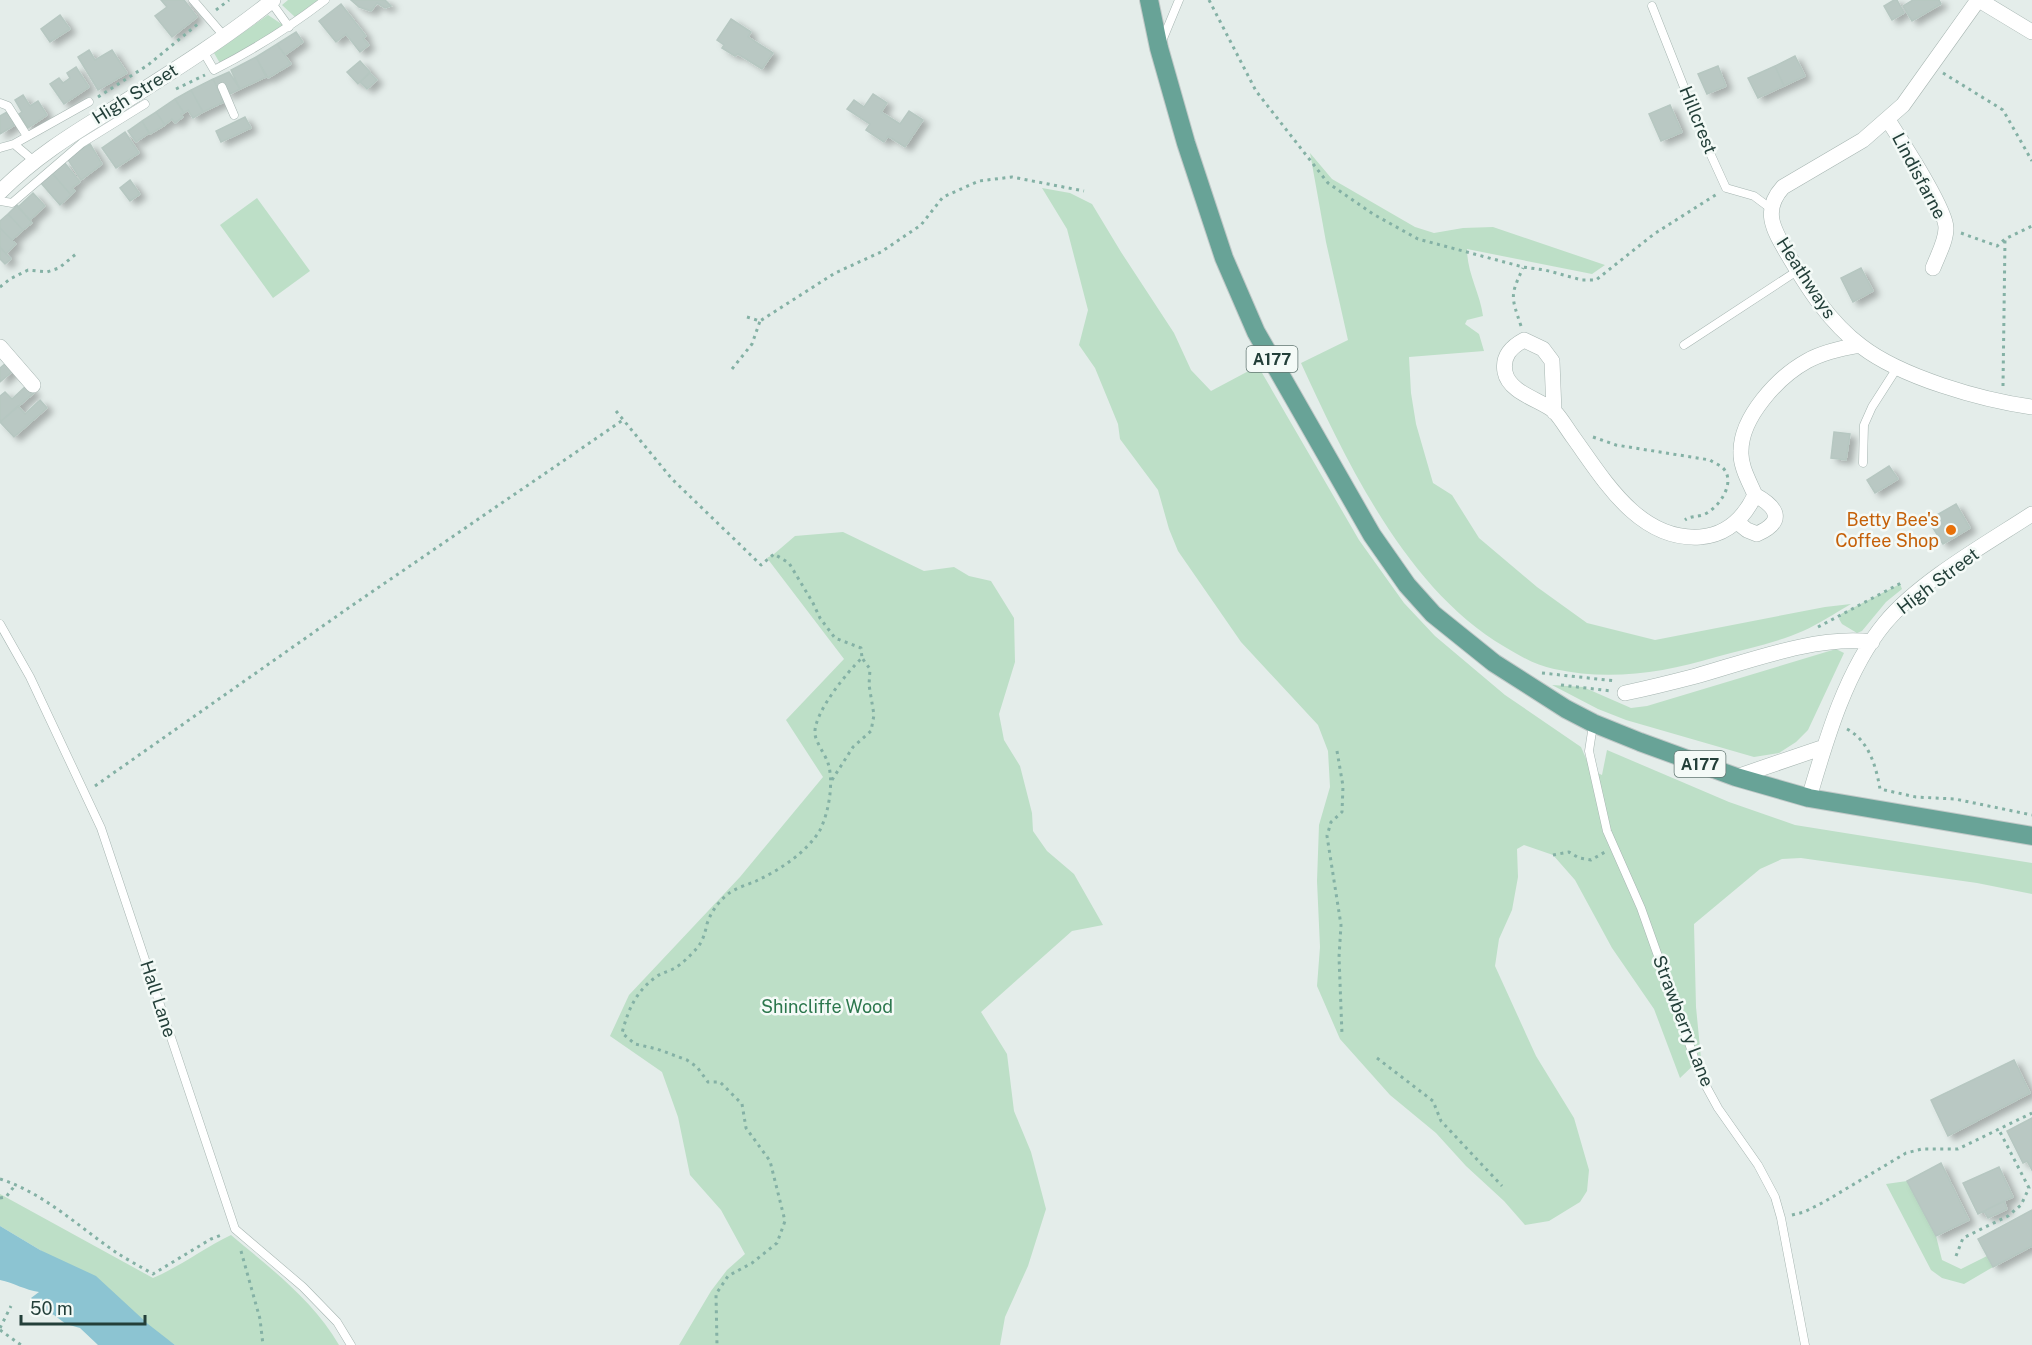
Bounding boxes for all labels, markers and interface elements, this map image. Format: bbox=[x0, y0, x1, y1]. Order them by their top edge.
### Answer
street label: High Street bbox=[88, 59, 181, 128]
street label: Hillcrest bbox=[1675, 83, 1722, 157]
street label: Lindisfarne bbox=[1888, 129, 1951, 222]
street label: Heathways bbox=[1772, 233, 1840, 322]
road number: A177 bbox=[1246, 346, 1298, 372]
place label: Betty Bee's Coffee Shop bbox=[1835, 509, 1939, 551]
marker: Betty Bee's Coffee Shop bbox=[1944, 523, 1958, 537]
street label: High Street bbox=[1893, 543, 1983, 618]
road number: A177 bbox=[1674, 751, 1726, 777]
street label: Strawberry Lane bbox=[1649, 952, 1718, 1089]
street label: Hall Lane bbox=[136, 958, 181, 1040]
park label: Shincliffe Wood bbox=[761, 996, 893, 1017]
scale bar bbox=[21, 1288, 146, 1326]
text: 50 m bbox=[30, 1298, 73, 1319]

